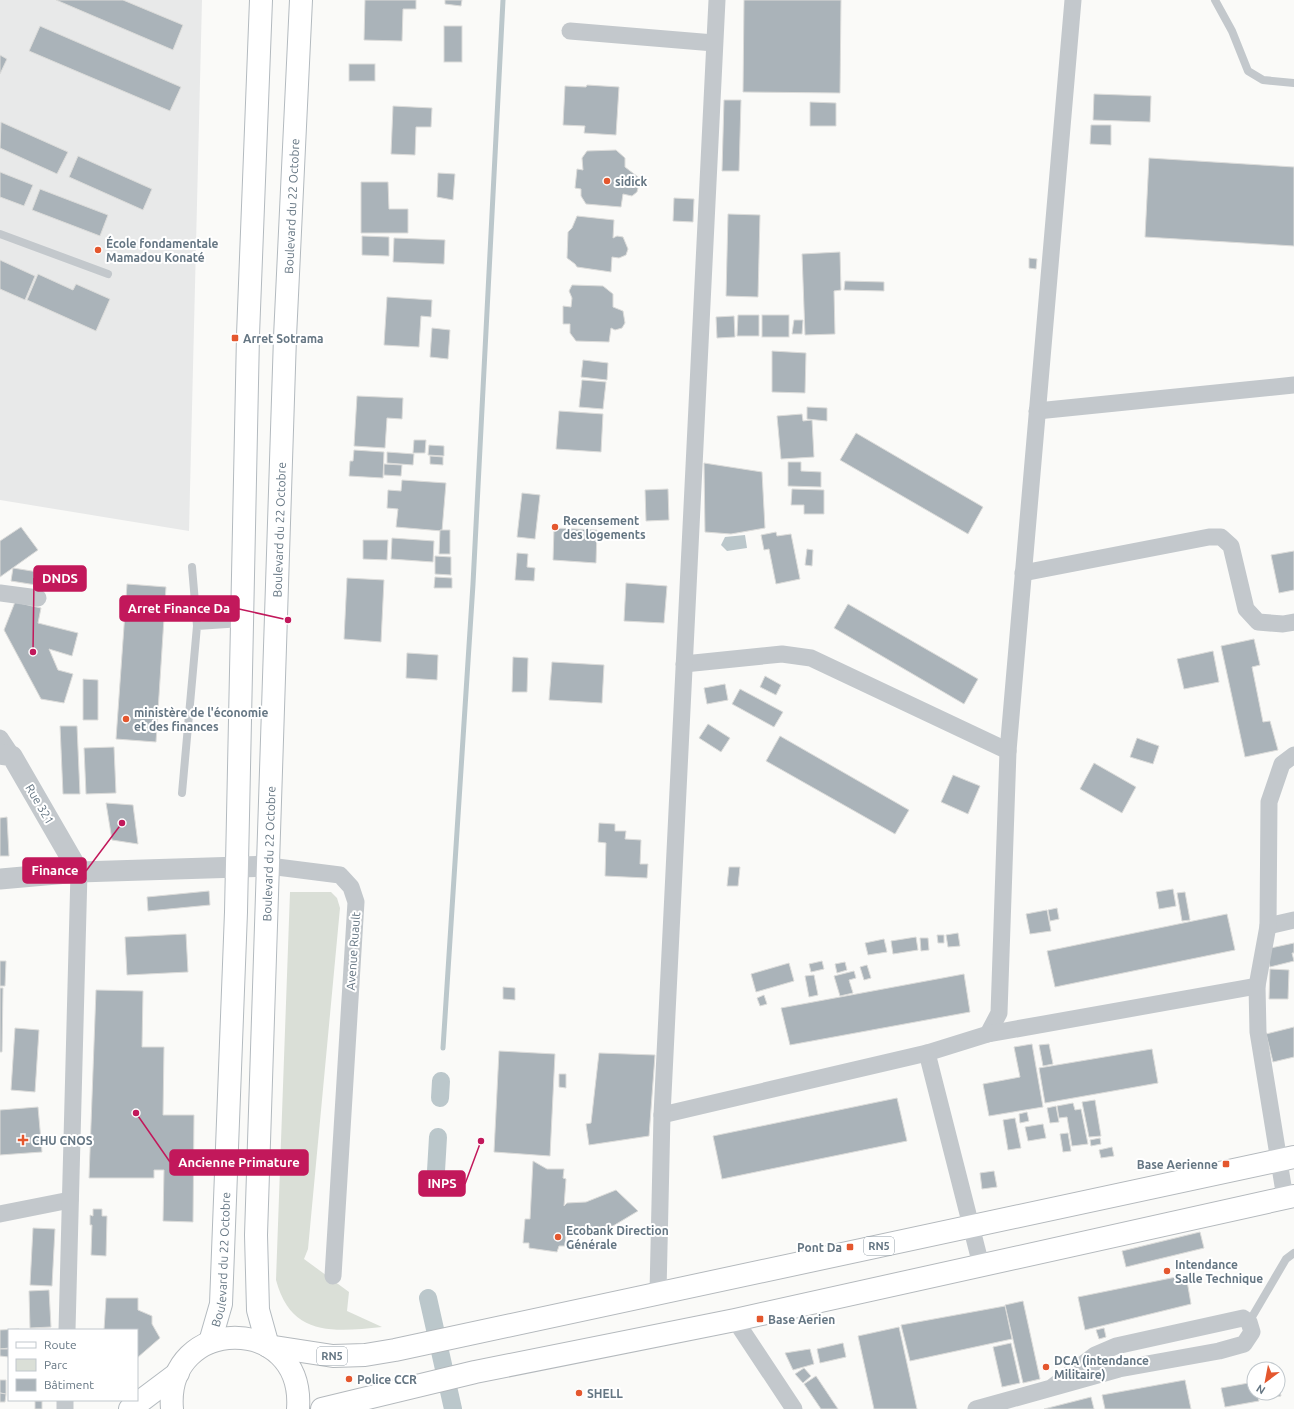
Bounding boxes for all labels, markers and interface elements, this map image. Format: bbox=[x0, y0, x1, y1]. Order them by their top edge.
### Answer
street label: Boulevard du 22 Octobre bbox=[282, 138, 301, 274]
place label: sidick bbox=[615, 175, 647, 188]
marker: sidick bbox=[602, 176, 612, 186]
place label: École fondamentale Mamadou Konaté bbox=[106, 235, 219, 264]
marker: École fondamentale Mamadou Konaté bbox=[93, 245, 103, 255]
place label: Arret Sotrama bbox=[243, 332, 324, 345]
marker: Arret Sotrama bbox=[230, 333, 240, 343]
street label: Boulevard du 22 Octobre bbox=[270, 462, 287, 598]
place label: Recensement des logements bbox=[563, 514, 646, 541]
marker: Recensement des logements bbox=[550, 522, 560, 532]
callout: DNDS bbox=[34, 566, 86, 591]
text: DNDS bbox=[42, 571, 78, 585]
callout: Arret Finance Da bbox=[120, 596, 239, 621]
text: Arret Finance Da bbox=[128, 601, 230, 615]
place label: ministère de l'économie et des finances bbox=[134, 706, 268, 733]
marker: ministère de l'économie et des finances bbox=[121, 714, 131, 724]
street label: Rue 321 bbox=[23, 782, 57, 826]
street label: Boulevard du 22 Octobre bbox=[260, 786, 277, 921]
callout: Finance bbox=[23, 858, 86, 883]
text: Finance bbox=[32, 863, 78, 877]
street label: Avenue Ruault bbox=[344, 911, 362, 991]
marker: CHU CNOS bbox=[17, 1134, 29, 1146]
place label: CHU CNOS bbox=[32, 1134, 93, 1147]
callout: Ancienne Primature bbox=[170, 1150, 308, 1175]
text: Ancienne Primature bbox=[178, 1155, 300, 1169]
place label: Base Aerienne bbox=[1137, 1158, 1218, 1171]
marker: Base Aerienne bbox=[1221, 1159, 1231, 1169]
callout: INPS bbox=[419, 1171, 465, 1196]
text: INPS bbox=[427, 1176, 457, 1190]
street label: Boulevard du 22 Octobre bbox=[208, 1192, 232, 1328]
place label: Ecobank Direction Générale bbox=[566, 1224, 669, 1251]
marker: Ecobank Direction Générale bbox=[553, 1232, 563, 1242]
road number: RN5 bbox=[864, 1237, 894, 1255]
place label: Pont Da bbox=[797, 1241, 842, 1254]
marker: Pont Da bbox=[845, 1242, 855, 1252]
place label: Intendance Salle Technique bbox=[1175, 1258, 1263, 1285]
marker: Intendance Salle Technique bbox=[1162, 1266, 1172, 1276]
place label: Base Aerien bbox=[768, 1313, 835, 1326]
marker: Base Aerien bbox=[755, 1314, 765, 1324]
legend bbox=[8, 1329, 138, 1401]
text: Route bbox=[44, 1338, 77, 1351]
road number: RN5 bbox=[317, 1347, 347, 1365]
place label: DCA (intendance Militaire) bbox=[1054, 1354, 1149, 1382]
text: Parc bbox=[44, 1358, 68, 1371]
north arrow bbox=[1246, 1361, 1286, 1401]
marker: DCA (intendance Militaire) bbox=[1041, 1362, 1051, 1372]
place label: Police CCR bbox=[357, 1373, 417, 1386]
marker: Police CCR bbox=[344, 1374, 354, 1384]
text: Bâtiment bbox=[44, 1378, 94, 1391]
text: N bbox=[1254, 1382, 1267, 1397]
place label: SHELL bbox=[587, 1387, 623, 1400]
marker: SHELL bbox=[574, 1388, 584, 1398]

